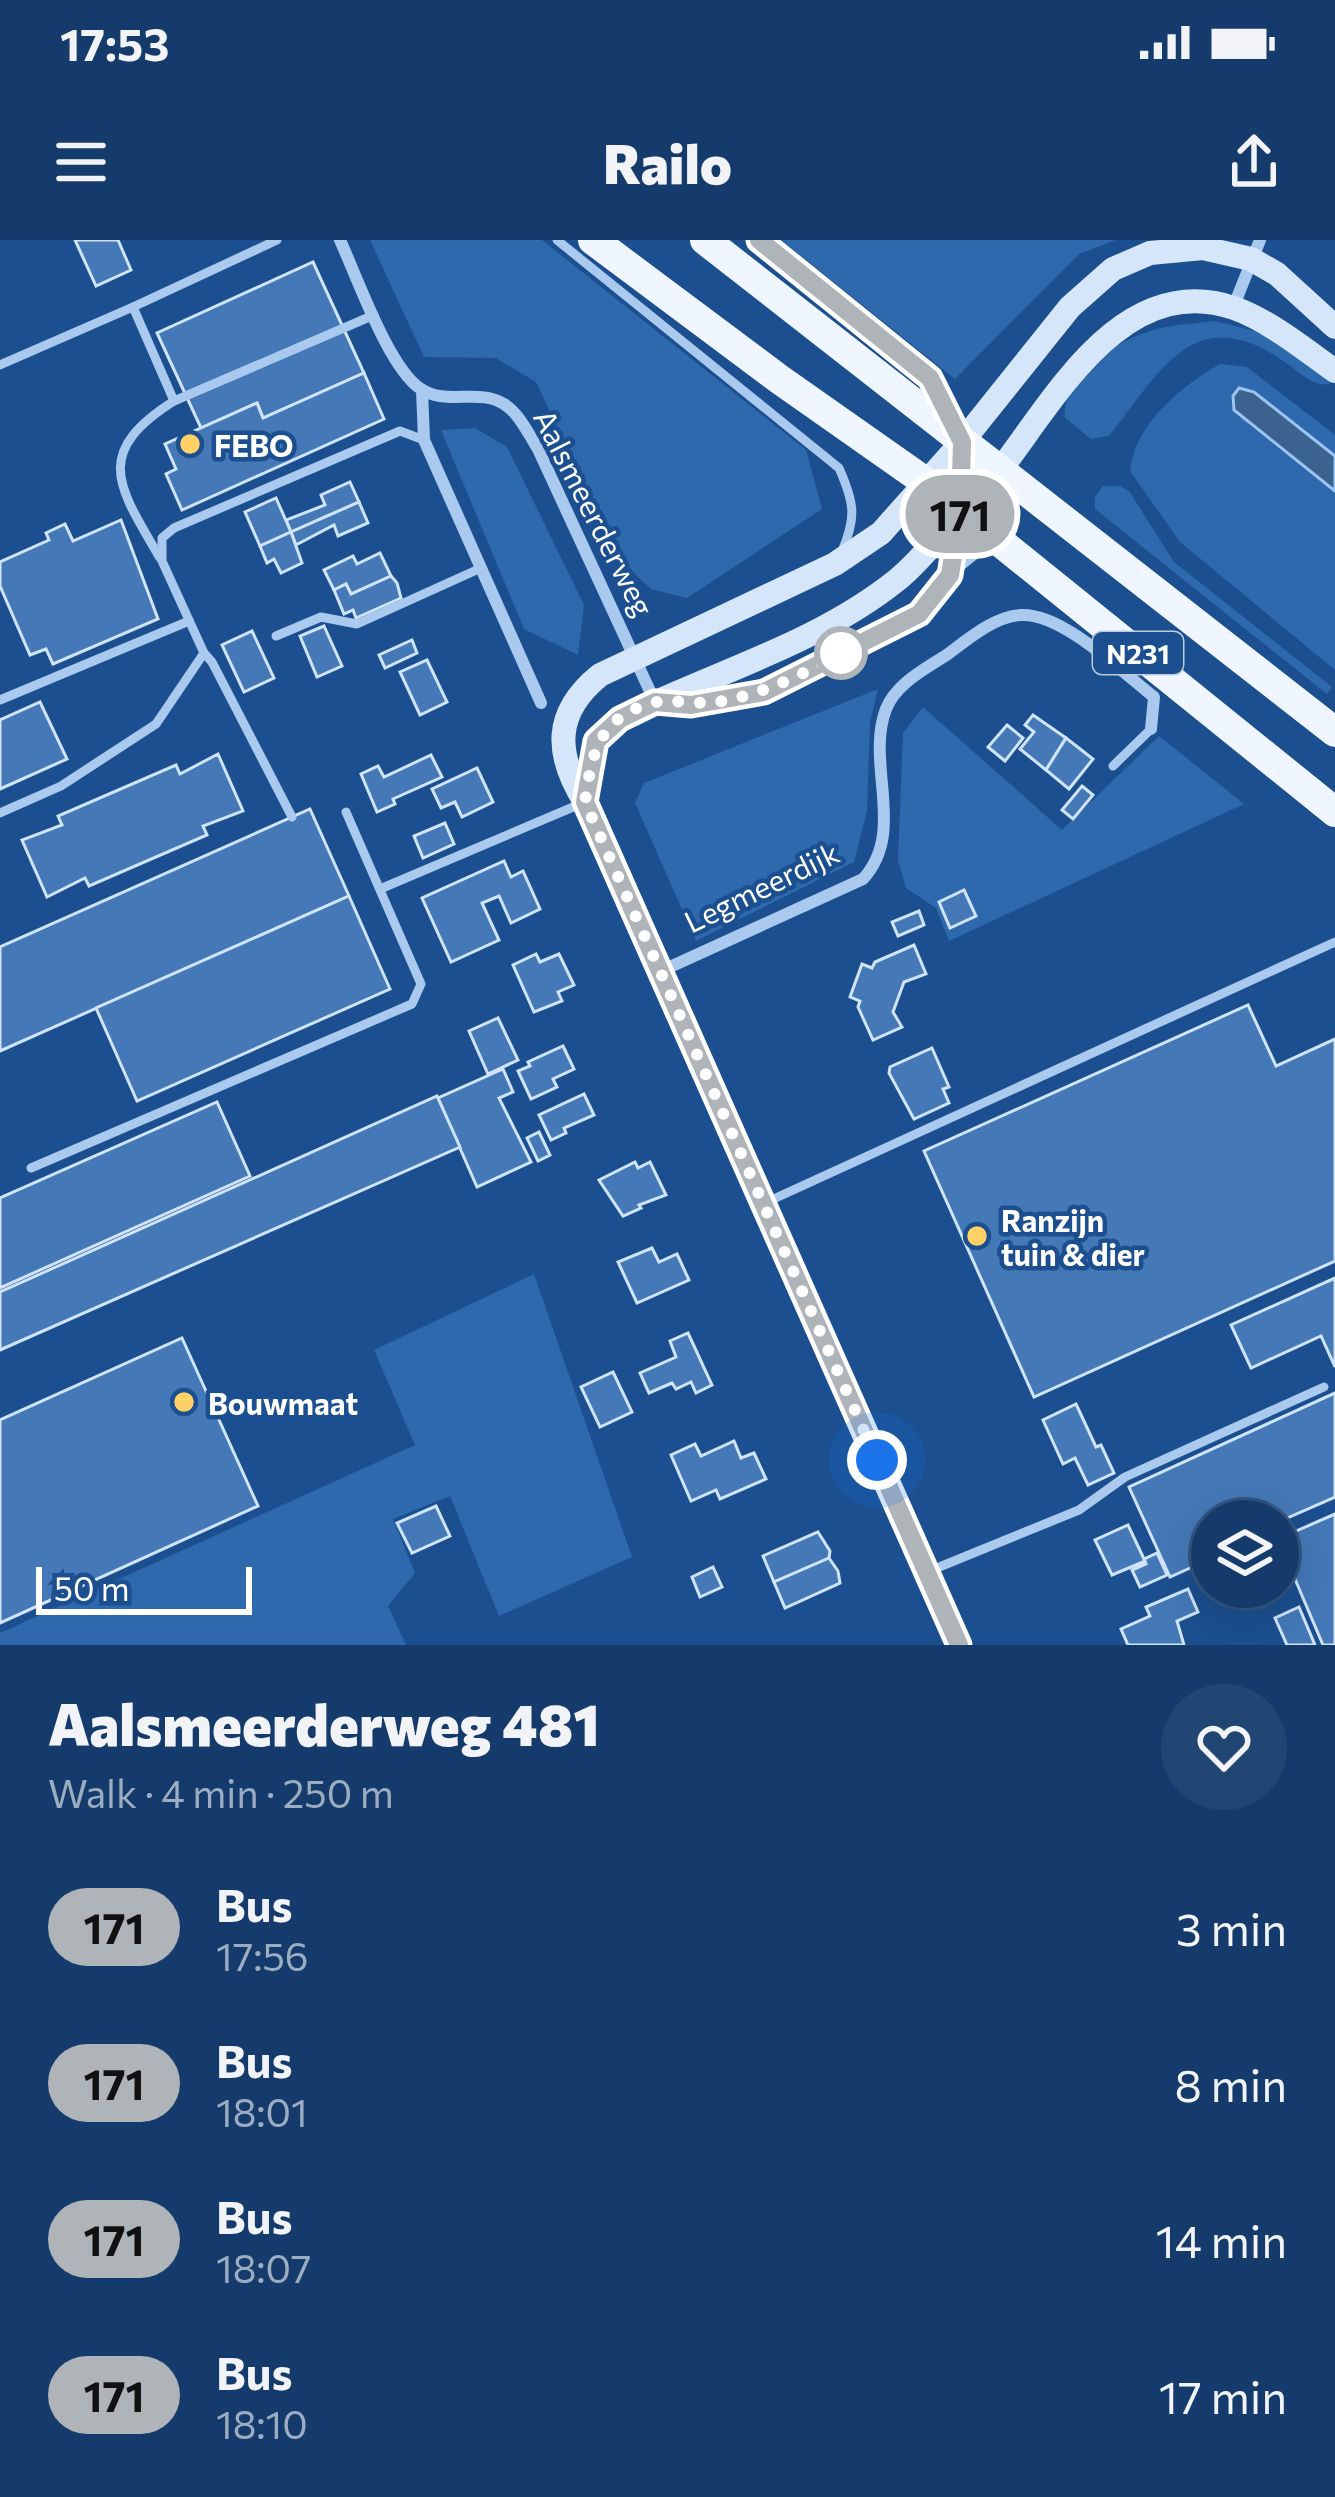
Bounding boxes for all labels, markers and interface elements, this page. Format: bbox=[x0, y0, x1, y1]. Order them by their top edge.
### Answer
text: 17:53 bbox=[60, 15, 169, 70]
icon: menu bbox=[48, 129, 114, 195]
text: Railo bbox=[603, 129, 732, 195]
icon: share bbox=[1221, 129, 1287, 195]
street label: Aalsmeerderweg bbox=[527, 402, 663, 622]
place label: FEBO bbox=[214, 426, 294, 463]
marker: FEBO bbox=[177, 431, 203, 457]
line badge: 171 bbox=[891, 475, 1029, 553]
text: 171 bbox=[929, 488, 991, 540]
unlabelled marker bbox=[816, 628, 866, 678]
road number: N231 bbox=[1093, 632, 1183, 674]
street label: Legmeerdijk bbox=[678, 833, 844, 939]
place label: Ranzijn tuin & dier bbox=[1001, 1201, 1145, 1272]
marker: Ranzijn tuin & dier bbox=[964, 1223, 990, 1249]
place label: Bouwmaat bbox=[208, 1384, 358, 1421]
marker: Bouwmaat bbox=[171, 1389, 197, 1415]
your location bbox=[847, 1430, 907, 1490]
map controls bbox=[1191, 1500, 1299, 1608]
button: layers bbox=[1191, 1500, 1299, 1608]
scale bar bbox=[36, 1561, 252, 1614]
text: 50 m bbox=[54, 1567, 130, 1608]
button: heart bbox=[1161, 1684, 1287, 1810]
text: Aalsmeerderweg 481 bbox=[48, 1688, 600, 1758]
text: Walk · 4 min · 250 m bbox=[48, 1768, 394, 1816]
text: Bus bbox=[216, 1876, 292, 1931]
text: 3 min bbox=[1176, 1900, 1287, 1955]
text: 171 bbox=[83, 1901, 145, 1953]
text: 17:56 bbox=[216, 1931, 309, 1979]
text: Bus bbox=[216, 2032, 292, 2087]
text: 8 min bbox=[1174, 2056, 1287, 2111]
text: 171 bbox=[83, 2057, 145, 2109]
text: 18:01 bbox=[216, 2087, 308, 2135]
text: Bus bbox=[216, 2188, 292, 2243]
text: 14 min bbox=[1156, 2212, 1287, 2267]
text: 171 bbox=[83, 2213, 145, 2265]
text: 18:07 bbox=[216, 2243, 311, 2291]
text: Bus bbox=[216, 2344, 292, 2399]
text: 17 min bbox=[1159, 2368, 1287, 2423]
text: 171 bbox=[83, 2369, 145, 2421]
text: 18:10 bbox=[216, 2399, 308, 2447]

